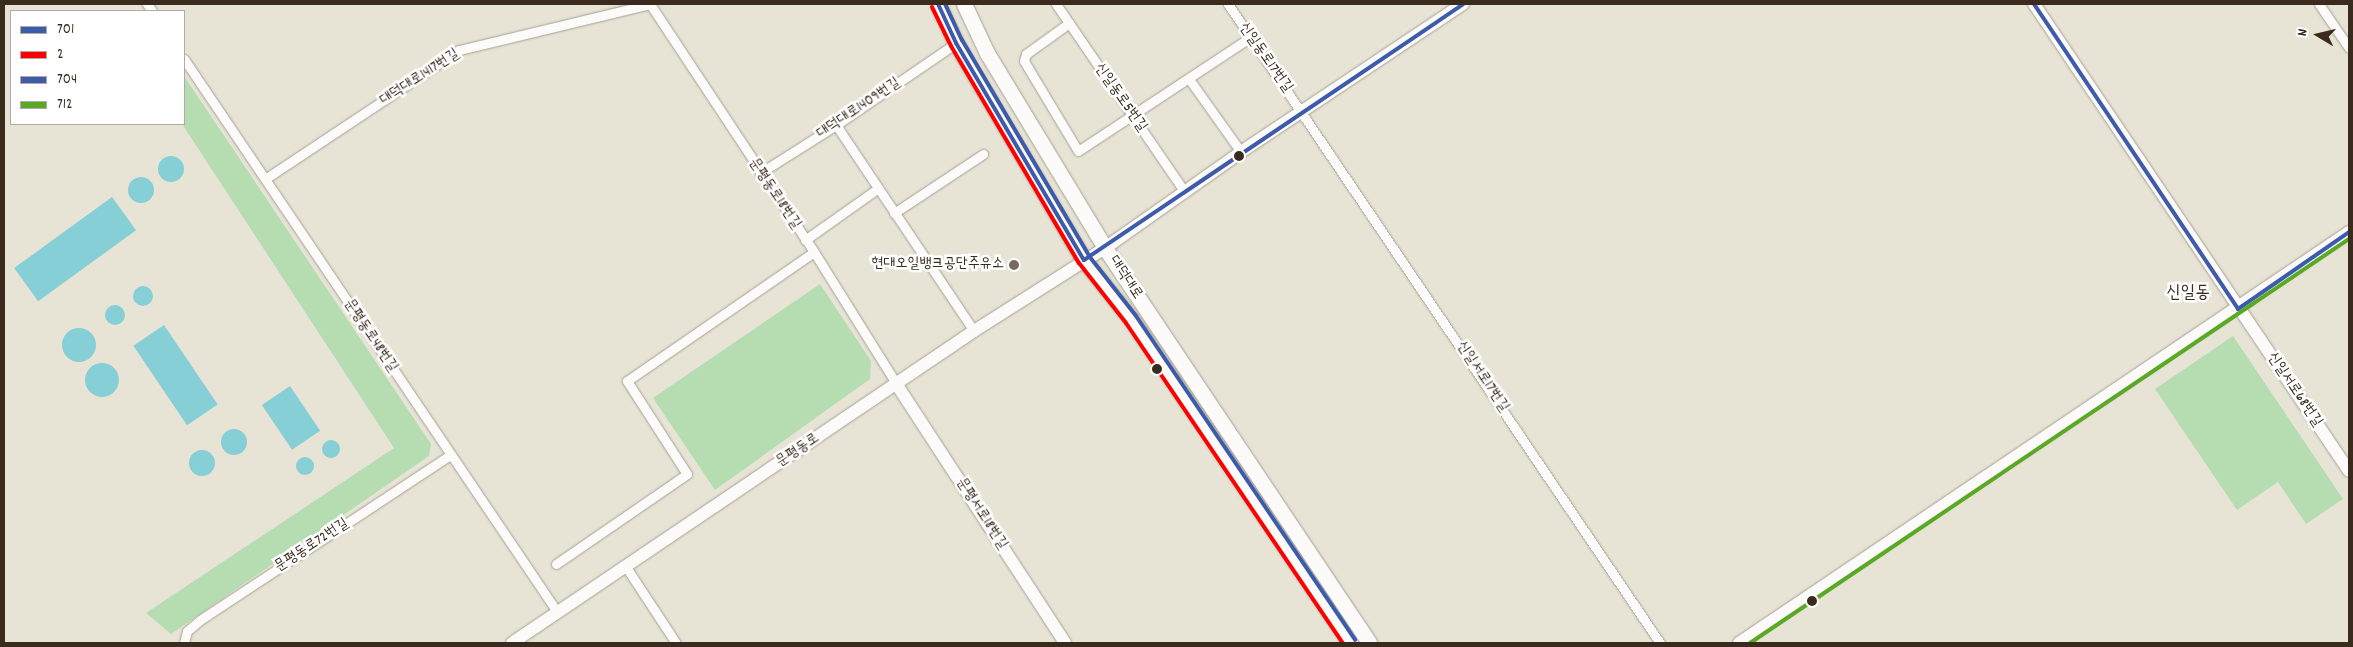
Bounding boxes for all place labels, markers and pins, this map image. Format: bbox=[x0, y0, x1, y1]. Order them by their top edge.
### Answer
unlabelled marker bbox=[1234, 151, 1244, 161]
place label: 현대오일뱅크공단주유소 bbox=[871, 256, 1004, 274]
marker: 현대오일뱅크공단주유소 bbox=[1008, 259, 1020, 271]
unlabelled marker bbox=[1152, 364, 1162, 374]
unlabelled marker bbox=[1807, 596, 1817, 606]

